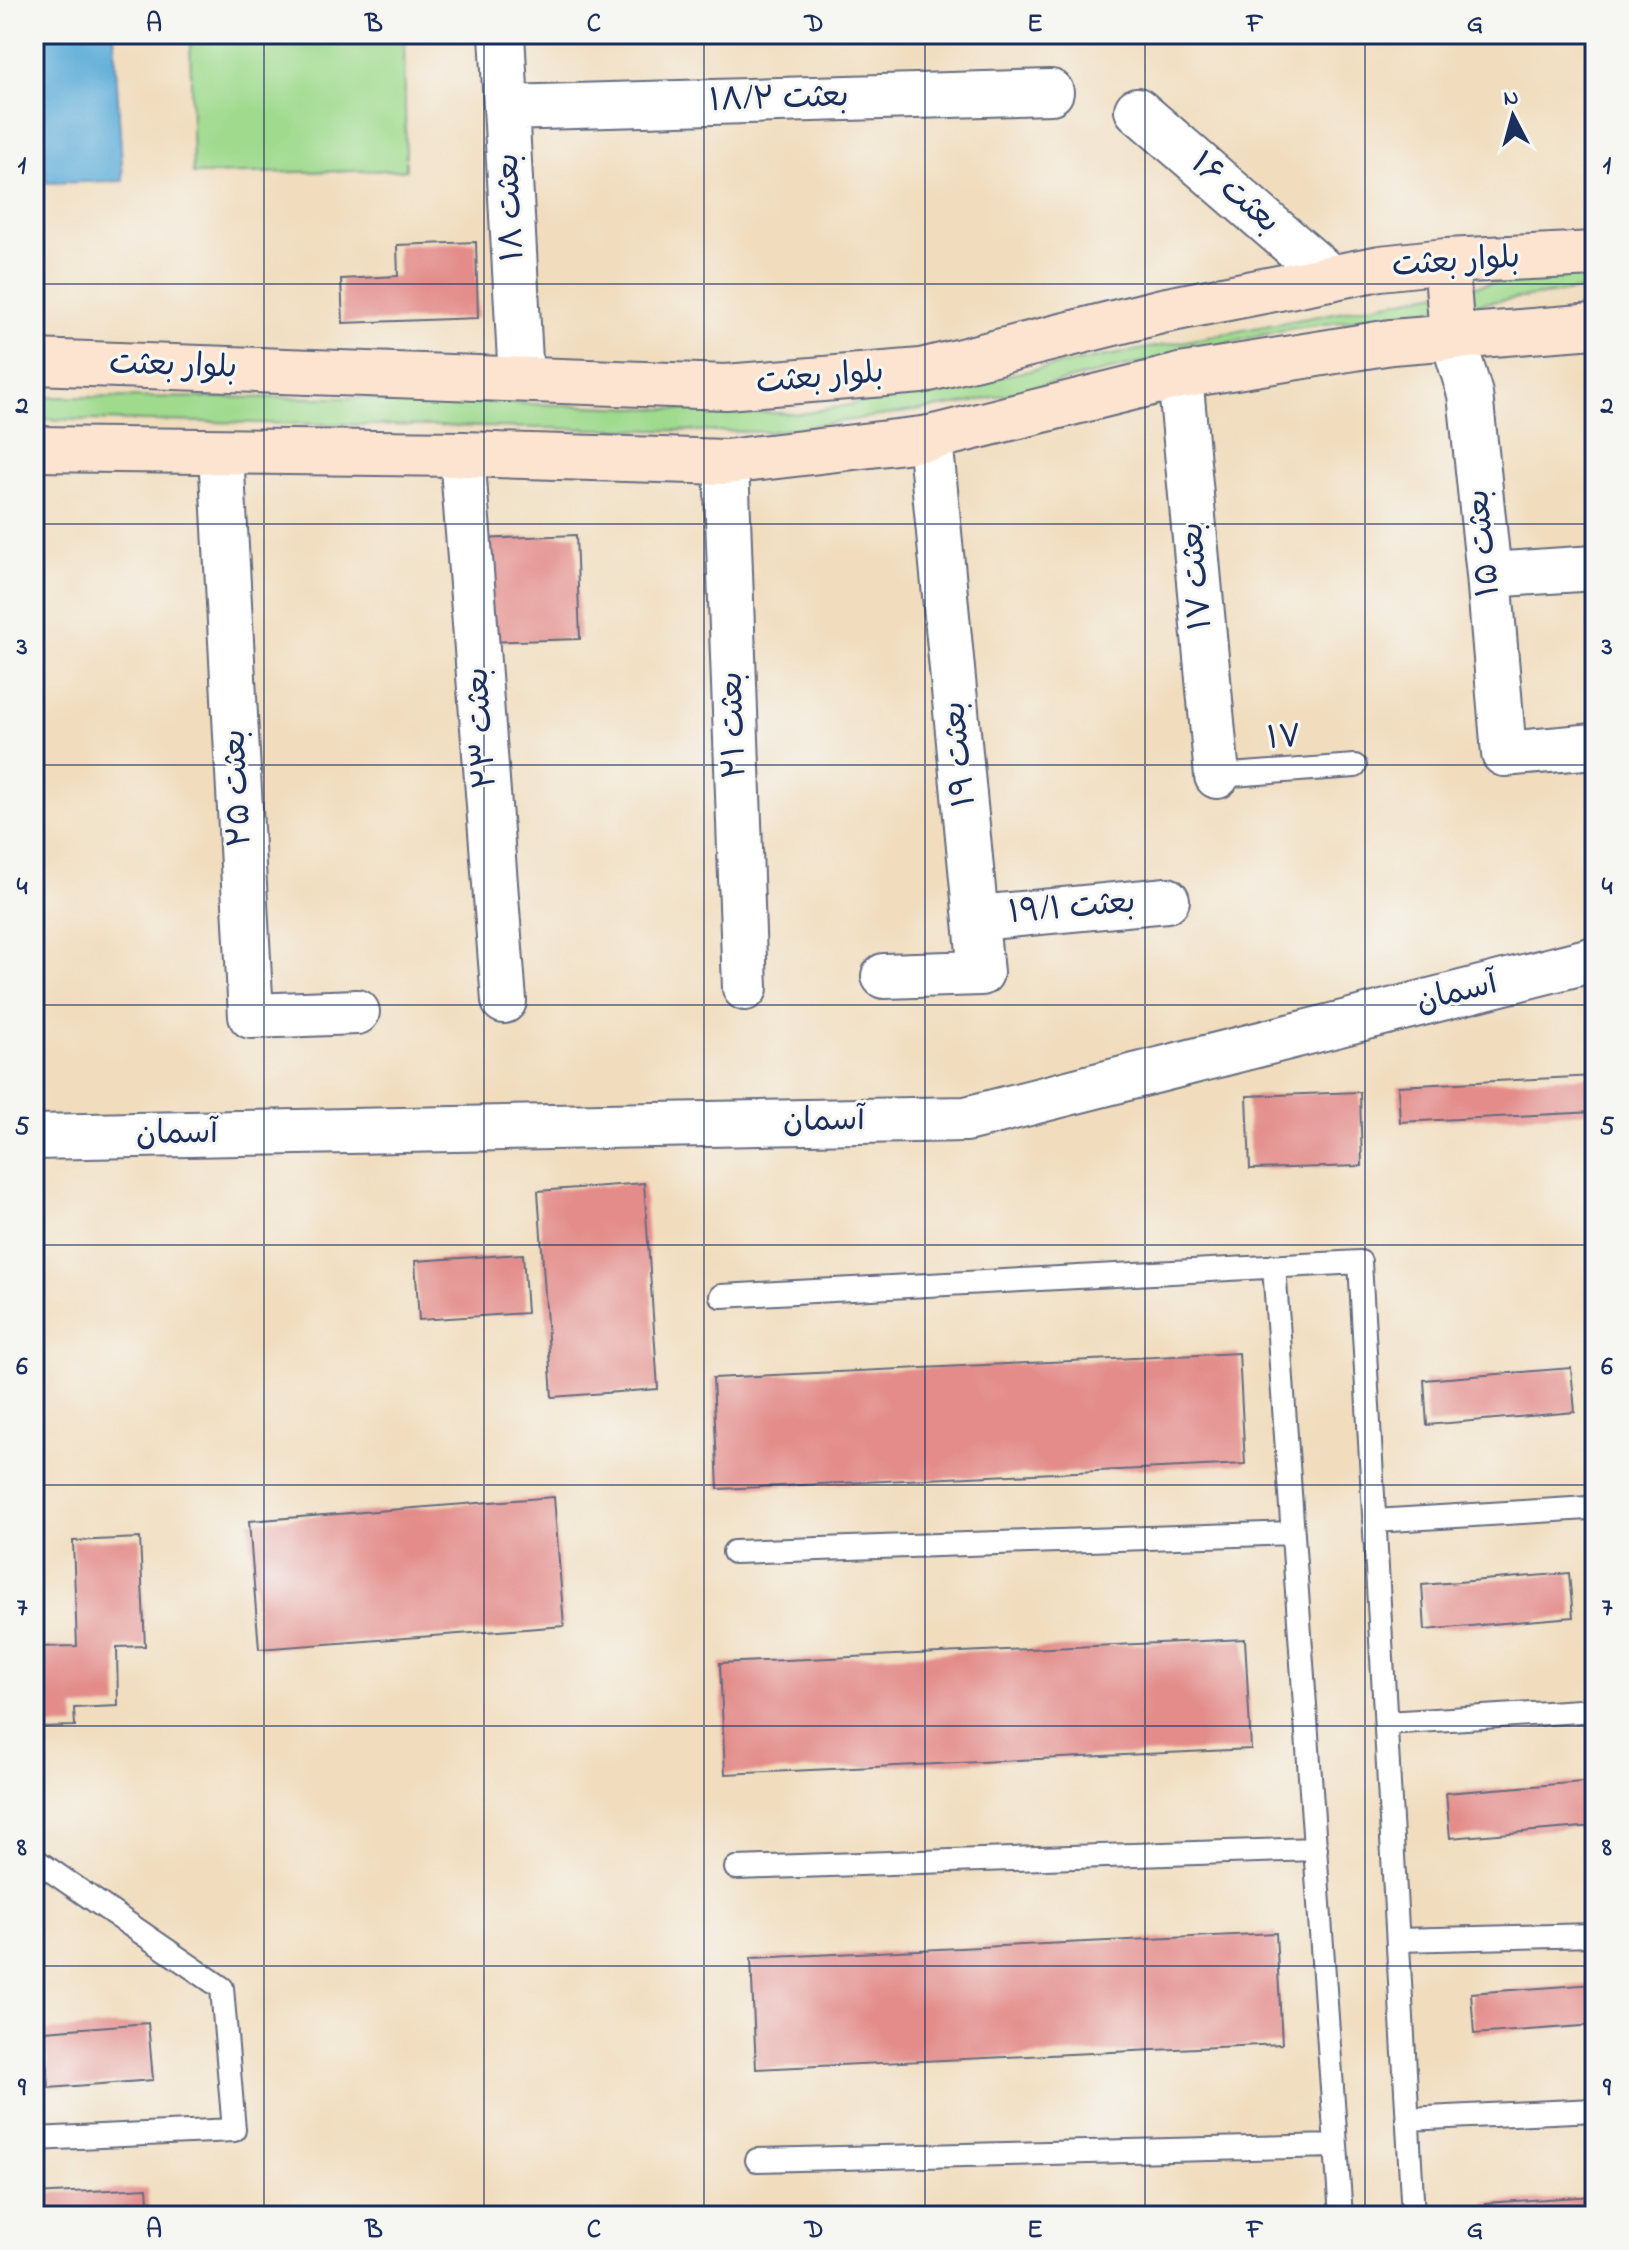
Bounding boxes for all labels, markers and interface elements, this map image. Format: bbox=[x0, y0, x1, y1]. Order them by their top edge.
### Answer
text: A bbox=[146, 6, 162, 44]
text: B bbox=[364, 6, 383, 44]
text: C bbox=[587, 6, 601, 44]
text: D bbox=[803, 6, 824, 44]
text: E bbox=[1027, 6, 1043, 44]
text: F bbox=[1245, 6, 1264, 44]
text: G bbox=[1467, 6, 1483, 44]
street label: ۱۸/۲ بعثت bbox=[708, 74, 850, 126]
north arrow bbox=[1473, 76, 1553, 156]
text: N bbox=[1502, 82, 1520, 116]
street label: بعثت ۱۶ bbox=[1179, 142, 1289, 246]
text: 1 bbox=[18, 148, 27, 186]
text: 1 bbox=[1603, 148, 1612, 186]
street label: بعثت ۱۸ bbox=[486, 152, 538, 262]
street label: بلوار بعثت bbox=[1390, 235, 1522, 291]
street label: بلوار بعثت bbox=[108, 341, 238, 393]
street label: بلوار بعثت bbox=[754, 350, 886, 408]
text: 2 bbox=[15, 388, 29, 426]
text: 2 bbox=[1600, 388, 1614, 426]
street label: بعثت ۱۵ bbox=[1456, 487, 1514, 599]
street label: بعثت ۱۷ bbox=[1170, 520, 1226, 632]
text: 3 bbox=[16, 629, 28, 667]
text: 3 bbox=[1601, 629, 1613, 667]
street label: ۲۳ بعثت bbox=[455, 666, 511, 790]
street label: ۲۱ بعثت bbox=[710, 671, 760, 779]
street label: بعثت ۱۹ bbox=[932, 699, 990, 809]
street label: ۱۷ bbox=[1265, 714, 1303, 764]
street label: ۲۵ بعثت bbox=[212, 728, 266, 848]
text: 4 bbox=[17, 869, 28, 907]
text: 4 bbox=[1602, 869, 1613, 907]
street label: ۱۹/۱ بعثت bbox=[1006, 880, 1138, 938]
street label: آسمان bbox=[1411, 961, 1504, 1027]
street label: آسمان bbox=[783, 1098, 867, 1146]
text: 5 bbox=[15, 1109, 30, 1147]
text: 5 bbox=[1600, 1109, 1615, 1147]
street label: آسمان bbox=[136, 1111, 220, 1159]
text: 6 bbox=[16, 1349, 28, 1387]
text: 6 bbox=[1601, 1349, 1613, 1387]
text: 7 bbox=[17, 1590, 28, 1628]
text: 7 bbox=[1602, 1590, 1613, 1628]
text: 8 bbox=[16, 1830, 27, 1868]
text: 8 bbox=[1601, 1830, 1612, 1868]
text: 9 bbox=[17, 2070, 27, 2108]
text: 9 bbox=[1602, 2070, 1612, 2108]
text: A bbox=[146, 2212, 162, 2250]
text: B bbox=[364, 2212, 383, 2250]
text: C bbox=[587, 2212, 601, 2250]
text: D bbox=[803, 2212, 824, 2250]
text: E bbox=[1027, 2212, 1043, 2250]
text: F bbox=[1245, 2212, 1264, 2250]
text: G bbox=[1467, 2212, 1483, 2250]

